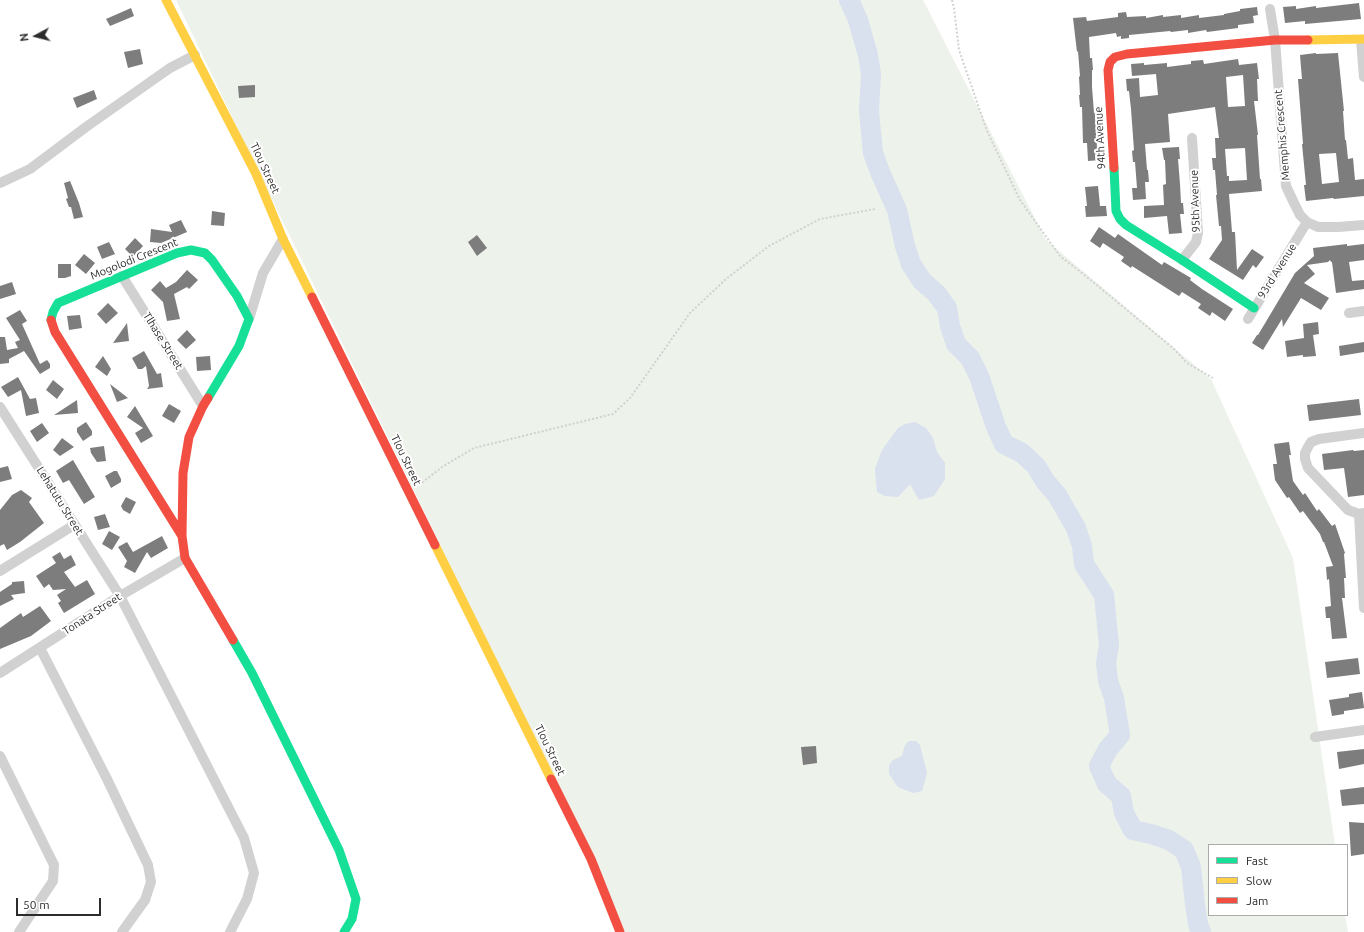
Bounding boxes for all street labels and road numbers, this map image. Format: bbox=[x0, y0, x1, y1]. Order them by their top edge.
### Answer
street label: Memphis Crescent bbox=[1271, 89, 1293, 181]
street label: 94th Avenue bbox=[1092, 106, 1108, 170]
street label: Tlou Street bbox=[247, 140, 283, 196]
street label: 95th Avenue bbox=[1187, 169, 1203, 233]
street label: Mogolodi Crescent bbox=[88, 235, 180, 283]
street label: 93rd Avenue bbox=[1255, 241, 1299, 301]
street label: Tlhase Street bbox=[140, 310, 186, 372]
street label: Tlou Street bbox=[388, 432, 424, 488]
street label: Lehatutu Street bbox=[34, 464, 86, 538]
street label: Tonata Street bbox=[60, 590, 124, 638]
street label: Tlou Street bbox=[532, 722, 568, 778]

